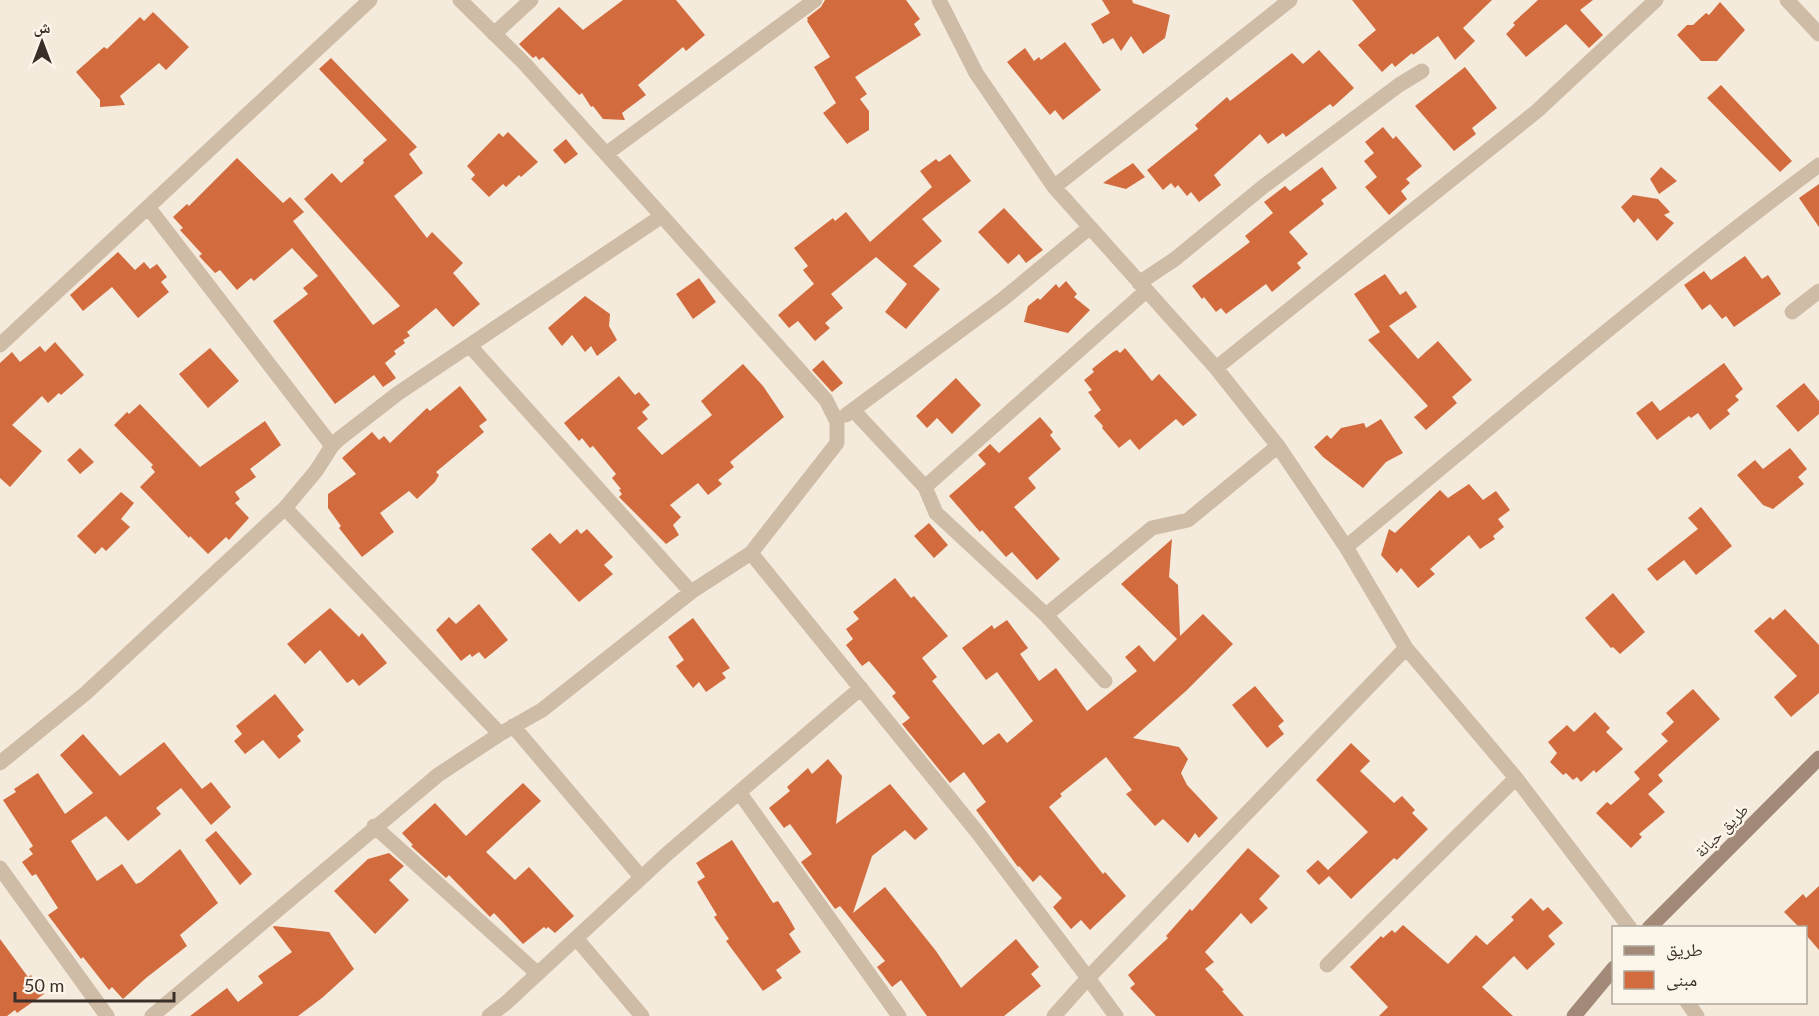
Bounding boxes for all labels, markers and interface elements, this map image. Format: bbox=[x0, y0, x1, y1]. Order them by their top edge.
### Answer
north arrow bbox=[12, 12, 72, 72]
text: ش bbox=[34, 17, 51, 37]
street label: طريق حبانة bbox=[1690, 799, 1753, 862]
legend bbox=[1612, 926, 1807, 1004]
text: طريق bbox=[1666, 938, 1703, 961]
scale bar bbox=[15, 965, 174, 1003]
text: مبنى bbox=[1666, 968, 1697, 991]
text: 50 m bbox=[24, 974, 64, 996]

